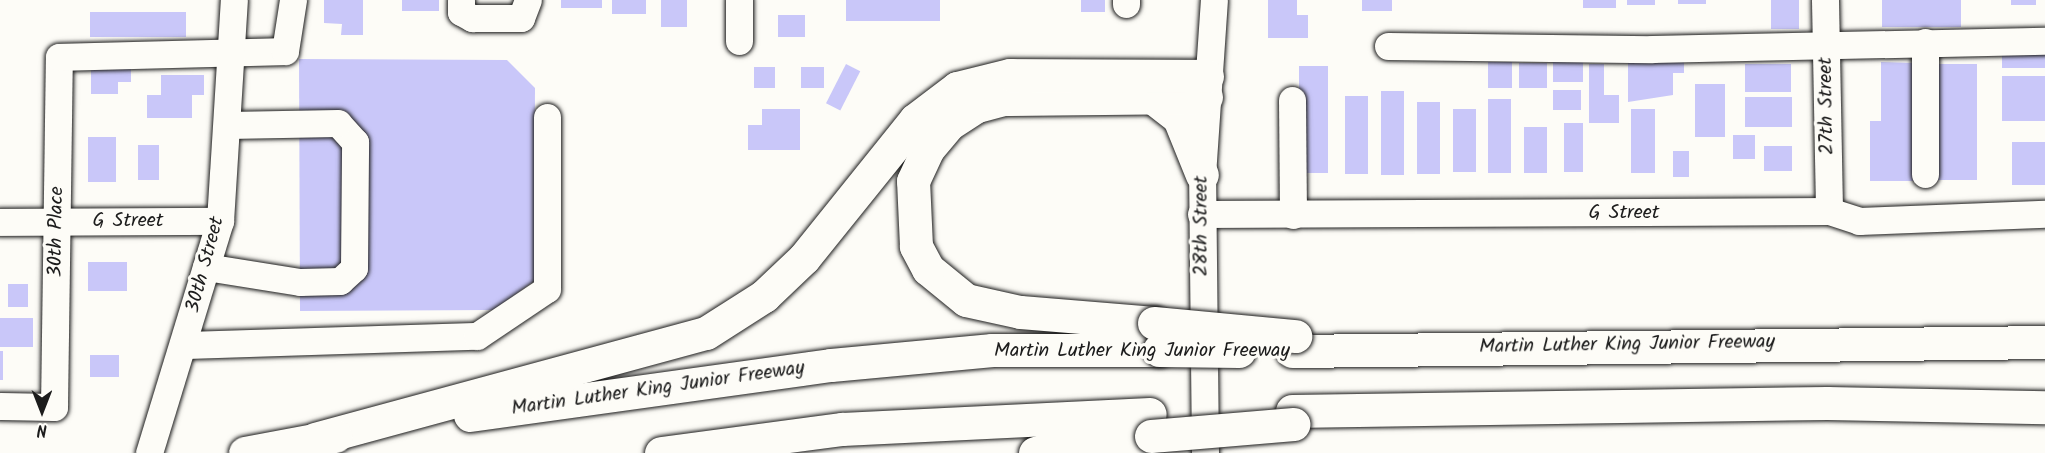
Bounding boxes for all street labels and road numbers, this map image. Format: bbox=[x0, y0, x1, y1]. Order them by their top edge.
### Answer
street label: 27th Street bbox=[1814, 57, 1840, 155]
street label: 28th Street bbox=[1190, 176, 1214, 276]
street label: 30th Place bbox=[44, 186, 70, 278]
street label: G Street bbox=[1589, 201, 1659, 225]
street label: G Street bbox=[93, 209, 163, 233]
street label: 30th Street bbox=[182, 214, 230, 316]
street label: Martin Luther King Junior Freeway bbox=[1479, 330, 1775, 360]
street label: Martin Luther King Junior Freeway bbox=[994, 339, 1290, 363]
street label: Martin Luther King Junior Freeway bbox=[510, 357, 806, 421]

